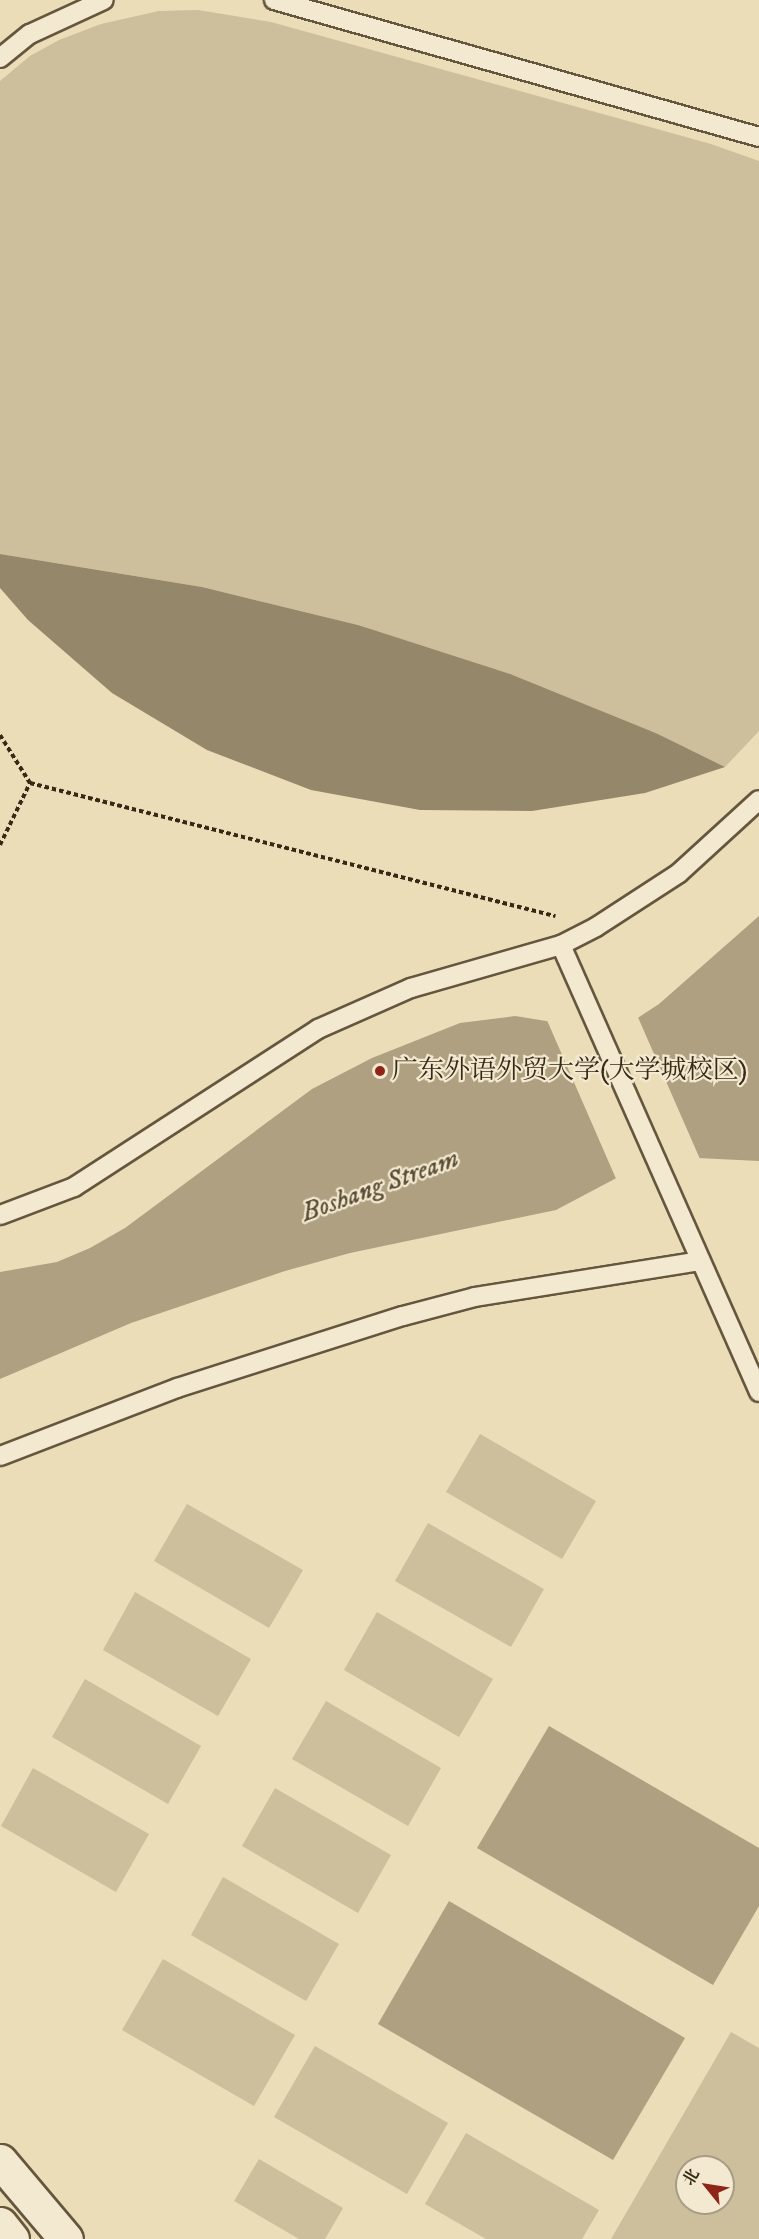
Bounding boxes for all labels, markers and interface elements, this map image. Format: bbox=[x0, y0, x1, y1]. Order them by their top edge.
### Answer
place label: 广东外语外贸大学(大学城校区) bbox=[392, 1055, 747, 1087]
marker: 广东外语外贸大学(大学城校区) bbox=[373, 1064, 387, 1078]
water label: Boshang Stream bbox=[297, 1143, 463, 1229]
north arrow bbox=[675, 2155, 735, 2215]
text: 北 bbox=[678, 2165, 704, 2189]

